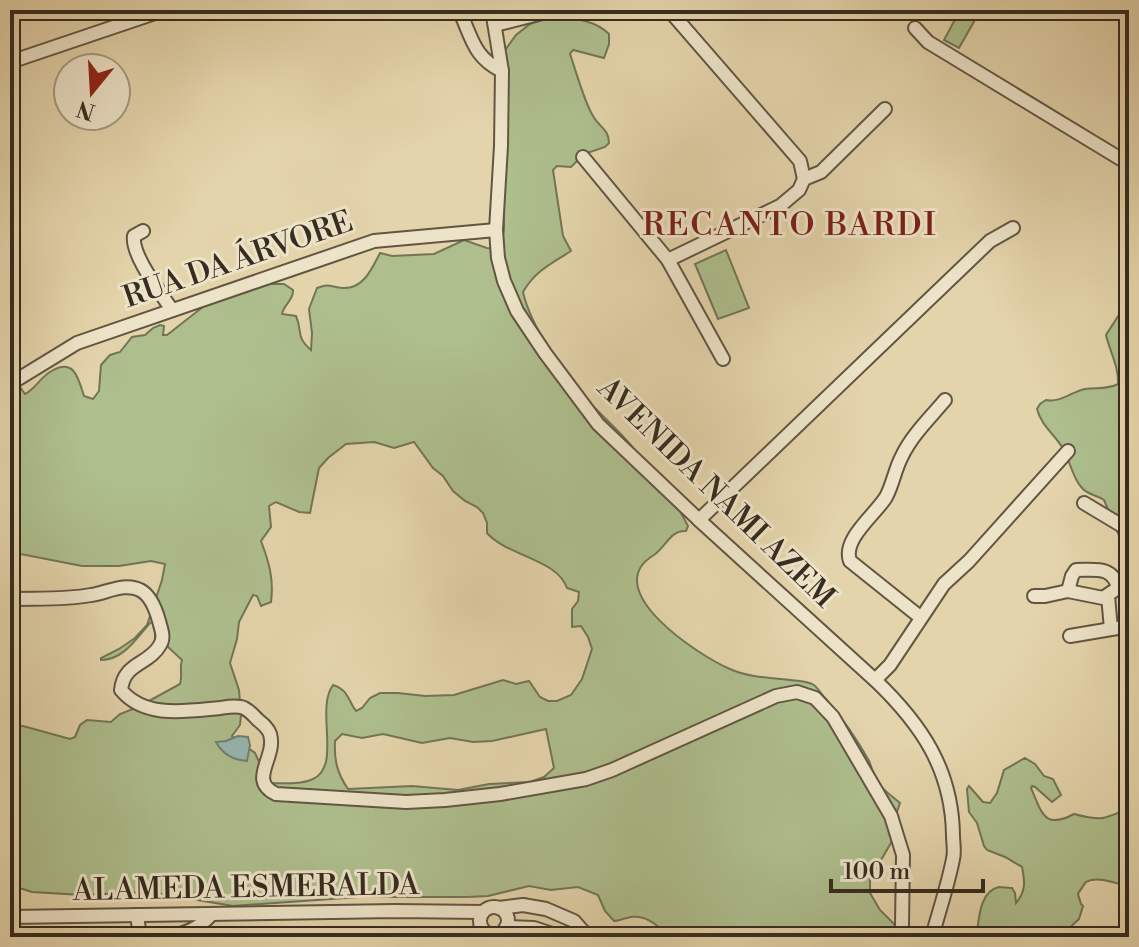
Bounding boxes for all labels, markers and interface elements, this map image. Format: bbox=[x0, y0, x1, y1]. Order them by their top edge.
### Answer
north arrow bbox=[52, 52, 132, 132]
text: N bbox=[73, 94, 99, 125]
street label: RUA DA ÁRVORE bbox=[117, 201, 358, 317]
district label: RECANTO BARDI bbox=[642, 205, 938, 245]
street label: AVENIDA NAMI AZEM bbox=[589, 369, 843, 617]
scale bar bbox=[831, 843, 983, 893]
text: 100 m bbox=[843, 857, 910, 887]
street label: ALAMEDA ESMERALDA bbox=[72, 866, 421, 910]

